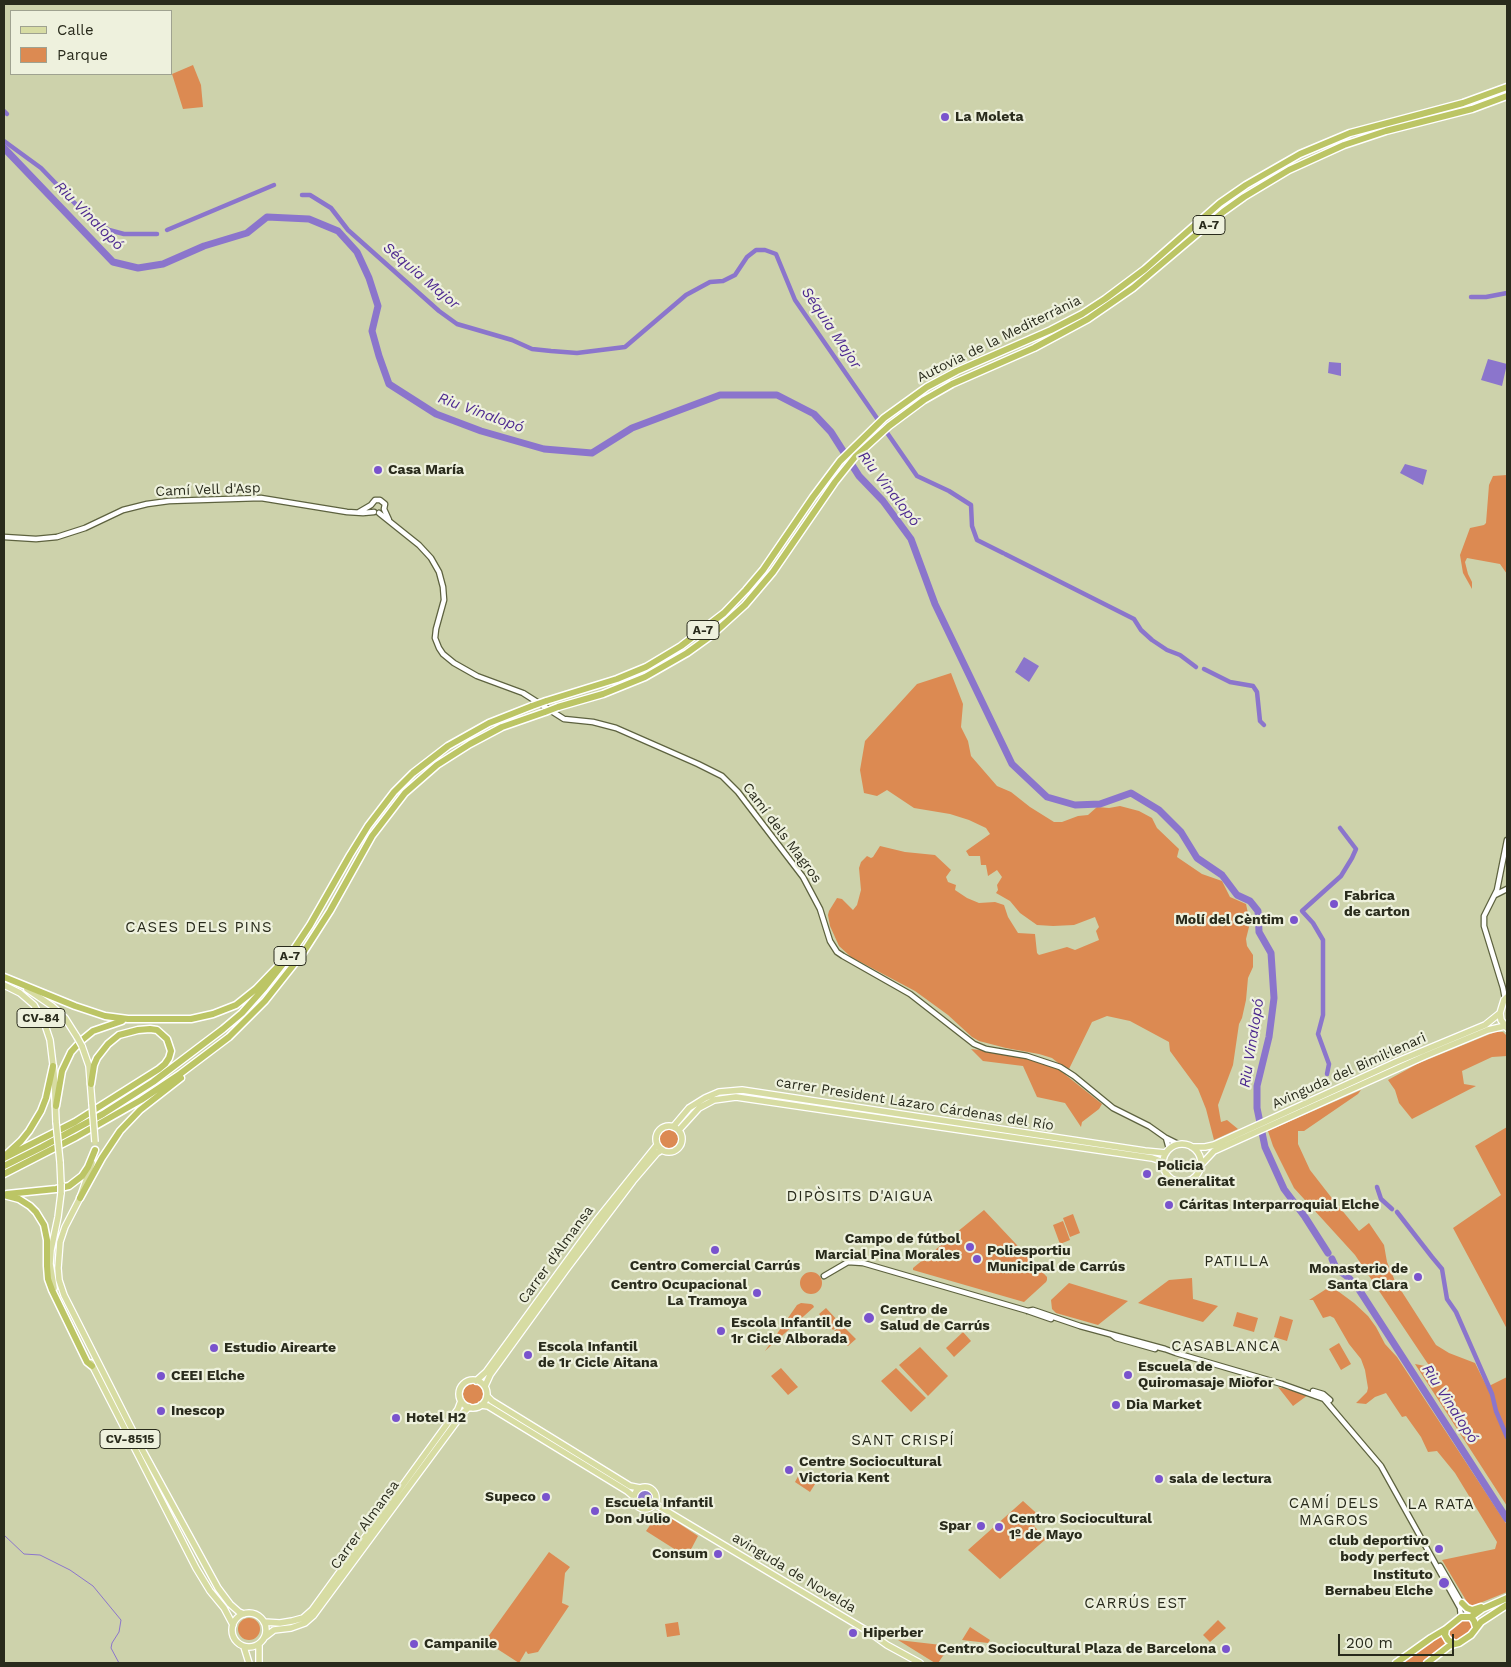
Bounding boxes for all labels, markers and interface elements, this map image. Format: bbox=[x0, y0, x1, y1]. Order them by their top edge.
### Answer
legend bbox=[10, 10, 172, 75]
text: Calle bbox=[57, 21, 94, 39]
text: Parque bbox=[57, 46, 108, 64]
place label: La Moleta bbox=[955, 109, 1024, 125]
marker: La Moleta bbox=[939, 111, 951, 123]
water label: Riu Vinalopó bbox=[51, 178, 127, 254]
road number: A-7 bbox=[1193, 216, 1225, 234]
water label: Séquia Major bbox=[379, 239, 463, 313]
water label: Séquia Major bbox=[797, 284, 865, 372]
street label: Autovia de la Mediterrània bbox=[914, 292, 1084, 386]
water label: Riu Vinalopó bbox=[435, 389, 527, 437]
water label: Riu Vinalopó bbox=[854, 448, 924, 530]
place label: Casa María bbox=[388, 462, 464, 478]
marker: Casa María bbox=[372, 464, 384, 476]
street label: Camí Vell d'Asp bbox=[155, 480, 261, 500]
road number: A-7 bbox=[687, 620, 719, 640]
street label: Camí dels Magros bbox=[739, 780, 825, 886]
place label: Fabrica de carton bbox=[1344, 888, 1410, 920]
marker: Fabrica de carton bbox=[1328, 898, 1340, 910]
place label: Molí del Cèntim bbox=[1175, 912, 1284, 928]
marker: Molí del Cèntim bbox=[1288, 914, 1300, 926]
district label: CASES DELS PINS bbox=[123, 919, 275, 937]
road number: A-7 bbox=[274, 946, 306, 966]
water label: Riu Vinalopó bbox=[1236, 997, 1268, 1089]
road number: CV-84 bbox=[17, 1008, 65, 1028]
street label: Avinguda del Bimil·lenari bbox=[1269, 1029, 1429, 1113]
street label: carrer President Lázaro Cárdenas del Río bbox=[775, 1074, 1055, 1134]
place label: Policia Generalitat bbox=[1157, 1158, 1235, 1190]
marker: Policia Generalitat bbox=[1141, 1168, 1153, 1180]
district label: DIPÒSITS D'AIGUA bbox=[784, 1188, 936, 1206]
place label: Cáritas Interparroquial Elche bbox=[1179, 1197, 1379, 1213]
marker: Cáritas Interparroquial Elche bbox=[1163, 1199, 1175, 1211]
street label: Carrer d'Almansa bbox=[515, 1203, 597, 1307]
place label: Campo de fútbol Marcial Pina Morales bbox=[815, 1231, 960, 1264]
marker: Campo de fútbol Marcial Pina Morales bbox=[964, 1241, 976, 1253]
place label: Poliesportiu Municipal de Carrús bbox=[987, 1243, 1125, 1276]
marker: Centro Comercial Carrús bbox=[709, 1244, 721, 1256]
marker: Poliesportiu Municipal de Carrús bbox=[971, 1253, 983, 1265]
district label: PATILLA bbox=[1203, 1253, 1271, 1271]
place label: Centro Comercial Carrús bbox=[630, 1258, 800, 1274]
place label: Monasterio de Santa Clara bbox=[1309, 1261, 1408, 1294]
marker: Monasterio de Santa Clara bbox=[1412, 1271, 1424, 1283]
place label: Centro Ocupacional La Tramoya bbox=[611, 1277, 747, 1310]
marker: Centro Ocupacional La Tramoya bbox=[751, 1287, 763, 1299]
place label: Centro de Salud de Carrús bbox=[880, 1302, 990, 1334]
marker: Centro de Salud de Carrús bbox=[862, 1311, 876, 1325]
place label: Escola Infantil de 1r Cicle Alborada bbox=[731, 1315, 851, 1348]
marker: Escola Infantil de 1r Cicle Alborada bbox=[715, 1325, 727, 1337]
district label: CASABLANCA bbox=[1170, 1338, 1282, 1356]
place label: Escola Infantil de 1r Cicle Aitana bbox=[538, 1339, 658, 1371]
place label: Estudio Airearte bbox=[224, 1340, 336, 1356]
marker: Estudio Airearte bbox=[208, 1342, 220, 1354]
marker: Escola Infantil de 1r Cicle Aitana bbox=[522, 1349, 534, 1361]
place label: Escuela de Quiromasaje Miofor bbox=[1138, 1359, 1274, 1391]
water label: Riu Vinalopó bbox=[1418, 1361, 1482, 1447]
place label: CEEI Elche bbox=[171, 1368, 245, 1384]
marker: Escuela de Quiromasaje Miofor bbox=[1122, 1369, 1134, 1381]
marker: CEEI Elche bbox=[155, 1370, 167, 1382]
place label: Dia Market bbox=[1126, 1397, 1202, 1413]
marker: Dia Market bbox=[1110, 1399, 1122, 1411]
place label: Inescop bbox=[171, 1403, 225, 1419]
marker: Inescop bbox=[155, 1405, 167, 1417]
place label: Hotel H2 bbox=[406, 1410, 466, 1426]
marker: Hotel H2 bbox=[390, 1412, 402, 1424]
road number: CV-8515 bbox=[100, 1430, 160, 1448]
district label: SANT CRISPÍ bbox=[850, 1432, 956, 1450]
place label: Centre Sociocultural Victoria Kent bbox=[799, 1454, 942, 1486]
marker: Centre Sociocultural Victoria Kent bbox=[783, 1464, 795, 1476]
place label: sala de lectura bbox=[1169, 1471, 1272, 1487]
marker: sala de lectura bbox=[1153, 1473, 1165, 1485]
street label: Carrer Almansa bbox=[327, 1477, 403, 1573]
place label: Supeco bbox=[485, 1489, 536, 1505]
marker: Supeco bbox=[540, 1491, 552, 1503]
place label: Escuela Infantil Don Julio bbox=[605, 1495, 713, 1528]
district label: CAMÍ DELS MAGROS bbox=[1288, 1495, 1380, 1530]
district label: LA RATA bbox=[1407, 1496, 1475, 1514]
marker: Escuela Infantil Don Julio bbox=[589, 1505, 601, 1517]
place label: Centro Sociocultural 1º de Mayo bbox=[1009, 1511, 1152, 1544]
place label: Spar bbox=[939, 1518, 971, 1534]
marker: Spar bbox=[975, 1520, 987, 1532]
marker: Centro Sociocultural 1º de Mayo bbox=[993, 1521, 1005, 1533]
street label: avinguda de Novelda bbox=[729, 1529, 859, 1617]
place label: club deportivo body perfect bbox=[1329, 1533, 1429, 1565]
marker: club deportivo body perfect bbox=[1433, 1543, 1445, 1555]
place label: Consum bbox=[652, 1546, 708, 1562]
marker: Consum bbox=[712, 1548, 724, 1560]
place label: Instituto Bernabeu Elche bbox=[1325, 1567, 1433, 1600]
marker: Instituto Bernabeu Elche bbox=[1437, 1576, 1451, 1590]
district label: CARRÚS EST bbox=[1083, 1595, 1189, 1613]
scale bar bbox=[1341, 1624, 1457, 1656]
place label: Hiperber bbox=[863, 1625, 923, 1641]
marker: Hiperber bbox=[847, 1627, 859, 1639]
text: 200 m bbox=[1346, 1634, 1393, 1652]
place label: Campanile bbox=[424, 1636, 497, 1652]
marker: Campanile bbox=[408, 1638, 420, 1650]
place label: Centro Sociocultural Plaza de Barcelona bbox=[937, 1641, 1216, 1657]
marker: Centro Sociocultural Plaza de Barcelona bbox=[1220, 1643, 1232, 1655]

